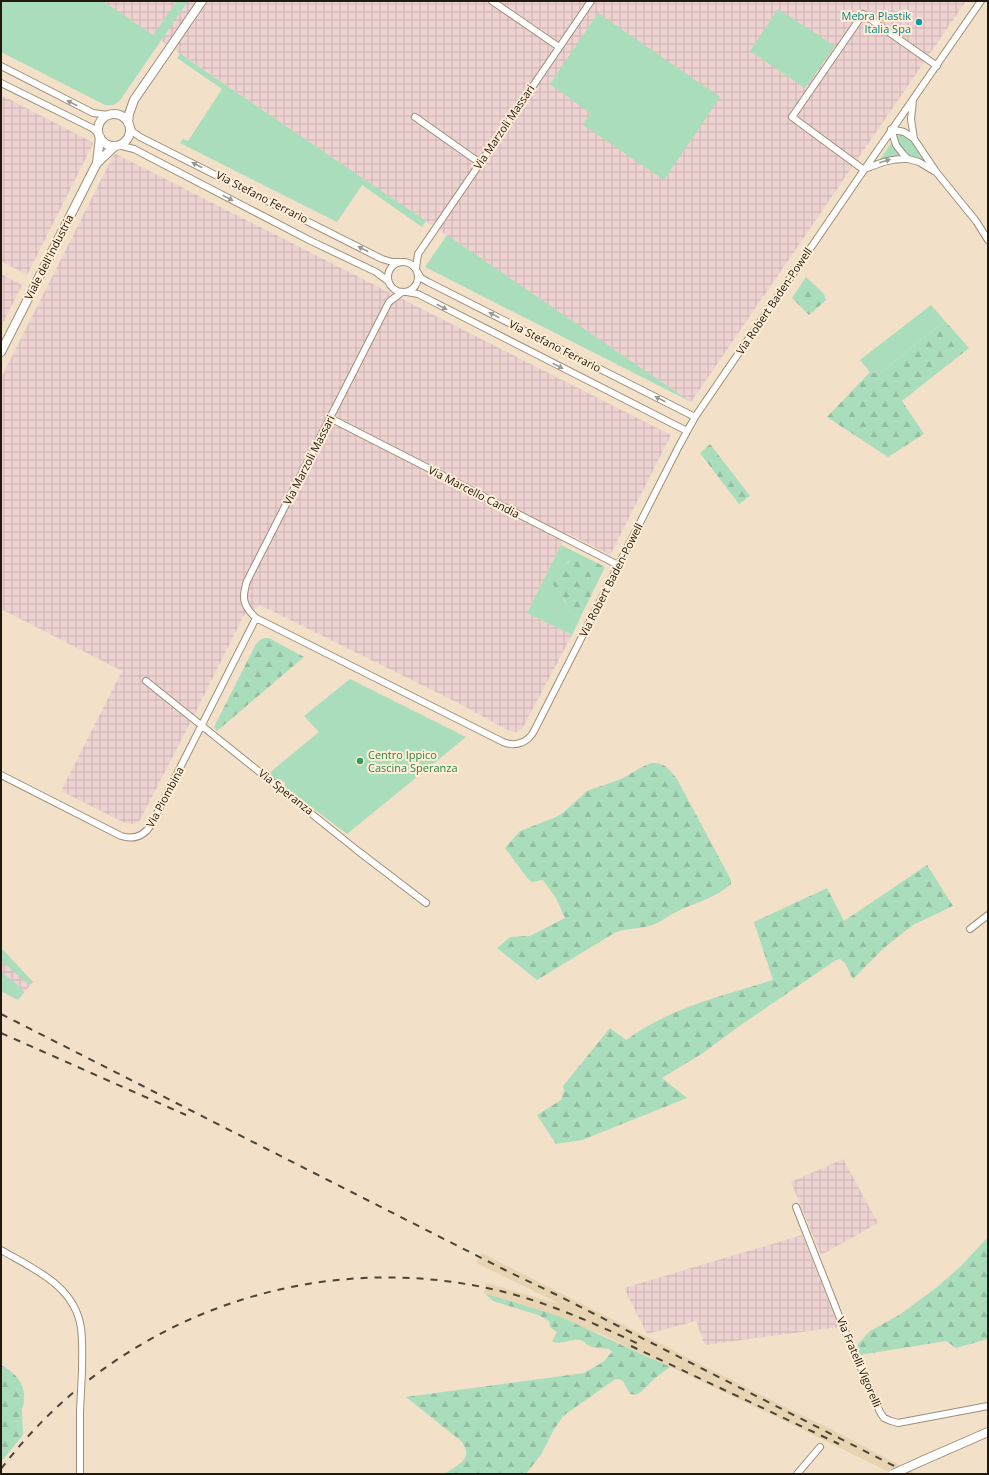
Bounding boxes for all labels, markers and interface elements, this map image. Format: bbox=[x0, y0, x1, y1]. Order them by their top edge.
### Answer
place label: Mebra Plastik Italia Spa bbox=[842, 8, 911, 36]
marker: Mebra Plastik Italia Spa bbox=[914, 17, 924, 27]
street label: Via Marzoli Massari bbox=[470, 82, 537, 172]
one-way arrow bbox=[66, 99, 78, 106]
one-way arrow bbox=[880, 158, 892, 164]
one-way arrow bbox=[191, 162, 203, 168]
street label: Via Stefano Ferrario bbox=[214, 167, 311, 226]
one-way arrow bbox=[223, 195, 234, 202]
street label: Viale dell'Industria bbox=[21, 211, 77, 302]
street label: Via Robert Baden-Powell bbox=[732, 244, 815, 357]
one-way arrow bbox=[357, 246, 369, 252]
one-way arrow bbox=[437, 303, 448, 310]
one-way arrow bbox=[489, 312, 500, 318]
street label: Via Stefano Ferrario bbox=[507, 316, 604, 375]
one-way arrow bbox=[552, 363, 564, 369]
one-way arrow bbox=[655, 396, 666, 402]
street label: Via Marzoli Massari bbox=[279, 412, 338, 507]
street label: Via Marcello Candia bbox=[426, 462, 522, 521]
street label: Via Robert Baden-Powell bbox=[575, 520, 646, 639]
place label: Centro Ippico Cascina Speranza bbox=[368, 747, 458, 775]
marker: Centro Ippico Cascina Speranza bbox=[355, 756, 365, 766]
street label: Via Piombina bbox=[142, 764, 187, 830]
street label: Via Speranza bbox=[256, 765, 317, 818]
street label: Via Fratelli Vigorelli bbox=[834, 1314, 885, 1409]

